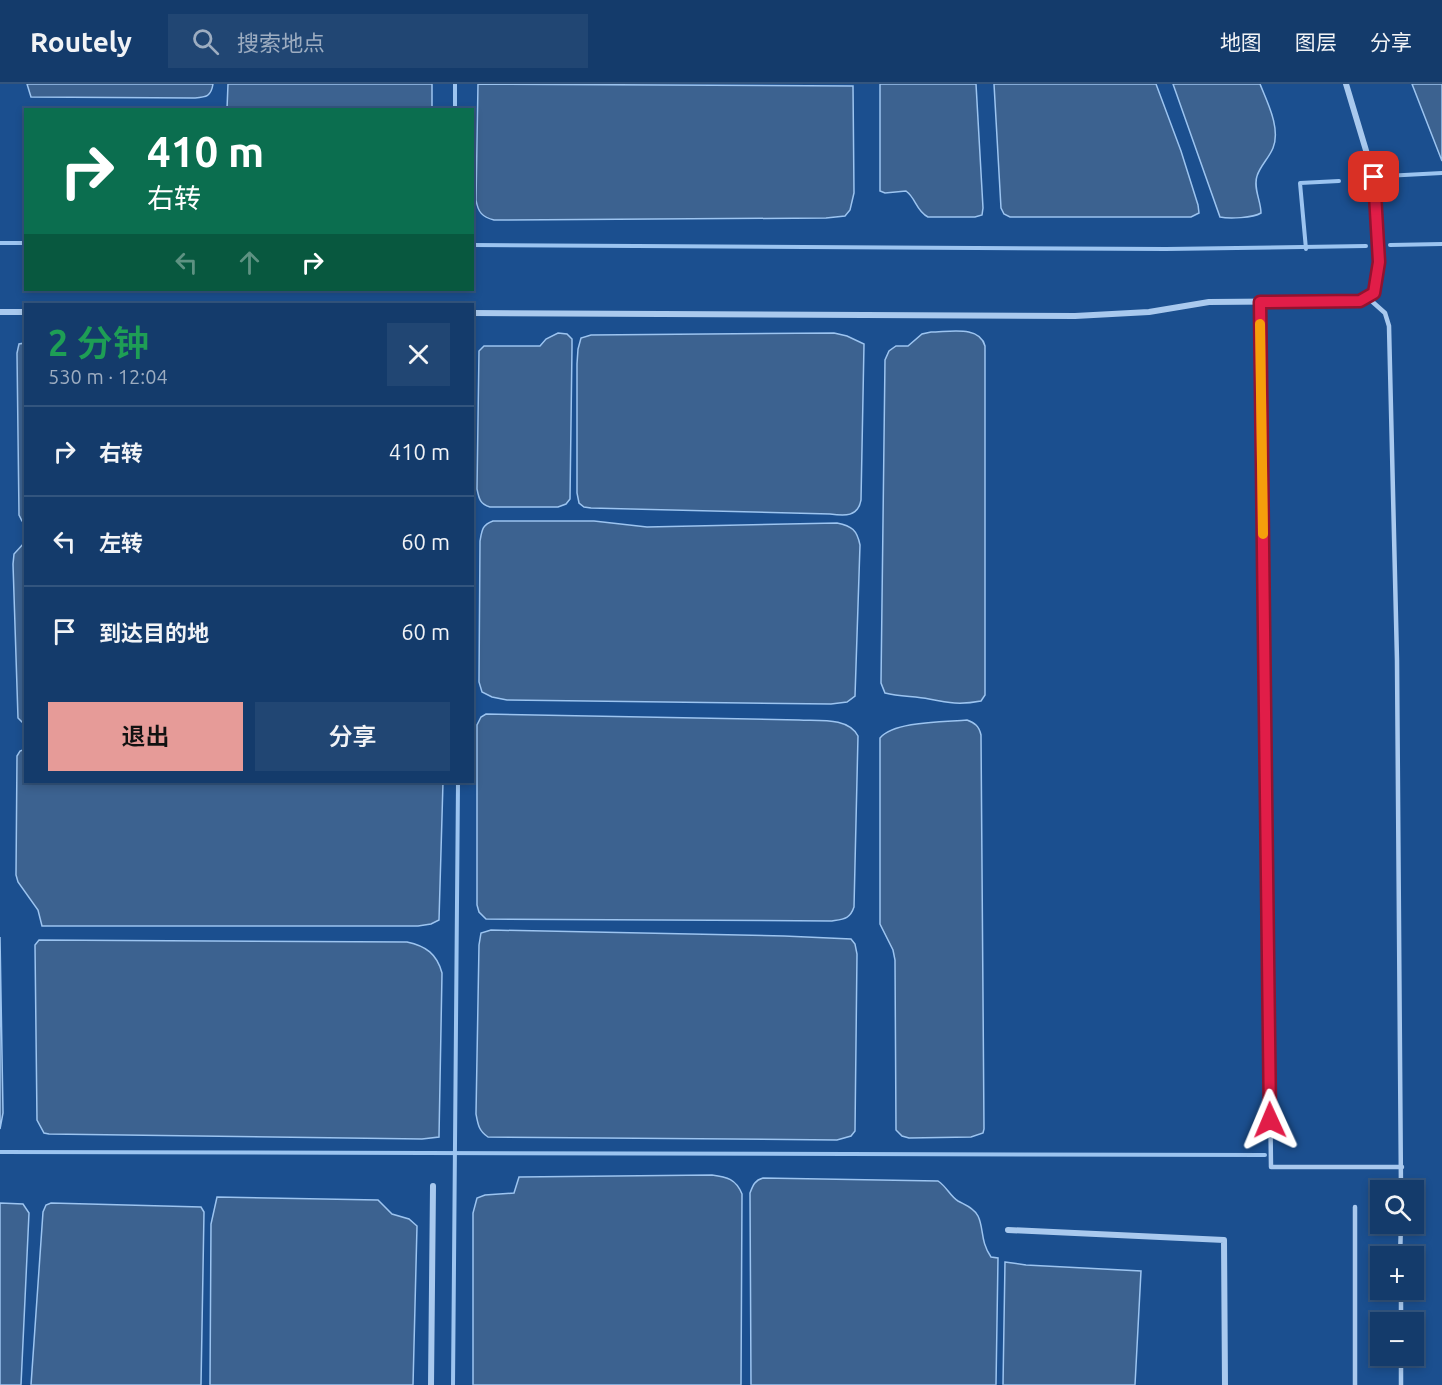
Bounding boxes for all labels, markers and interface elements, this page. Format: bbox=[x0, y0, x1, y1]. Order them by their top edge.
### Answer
search box bbox=[168, 14, 588, 68]
icon: search bbox=[189, 25, 222, 58]
text: Routely bbox=[30, 26, 132, 57]
text: 搜索地点 bbox=[237, 30, 325, 55]
text: 地图 bbox=[1220, 30, 1262, 54]
text: 图层 bbox=[1295, 30, 1337, 54]
text: 分享 bbox=[1370, 30, 1412, 54]
text: 410 m bbox=[147, 128, 264, 175]
icon: right bbox=[48, 132, 126, 210]
pin bbox=[1348, 151, 1399, 202]
icon: arrive bbox=[1357, 160, 1390, 193]
text: 右转 bbox=[147, 183, 201, 213]
icon: left bbox=[170, 246, 203, 279]
icon: ahead bbox=[233, 246, 266, 279]
icon: right bbox=[296, 246, 329, 279]
text: 2 分钟 bbox=[48, 322, 149, 363]
button: close bbox=[387, 323, 450, 386]
text: 530 m · 12:04 bbox=[48, 365, 168, 388]
icon: right bbox=[48, 435, 81, 468]
text: 410 m bbox=[389, 439, 450, 464]
text: 右转 bbox=[99, 440, 143, 465]
icon: left bbox=[48, 525, 81, 558]
text: 60 m bbox=[401, 529, 450, 554]
text: 左转 bbox=[99, 530, 143, 555]
icon: arrive bbox=[48, 615, 81, 648]
text: 60 m bbox=[401, 619, 450, 644]
text: 到达目的地 bbox=[99, 620, 209, 645]
button: 退出 bbox=[48, 702, 243, 771]
button: 分享 bbox=[255, 702, 450, 771]
position arrow bbox=[1238, 1088, 1302, 1152]
map controls bbox=[1370, 1180, 1424, 1366]
button: search bbox=[1370, 1180, 1424, 1234]
button: + bbox=[1370, 1246, 1424, 1300]
button: − bbox=[1370, 1312, 1424, 1366]

